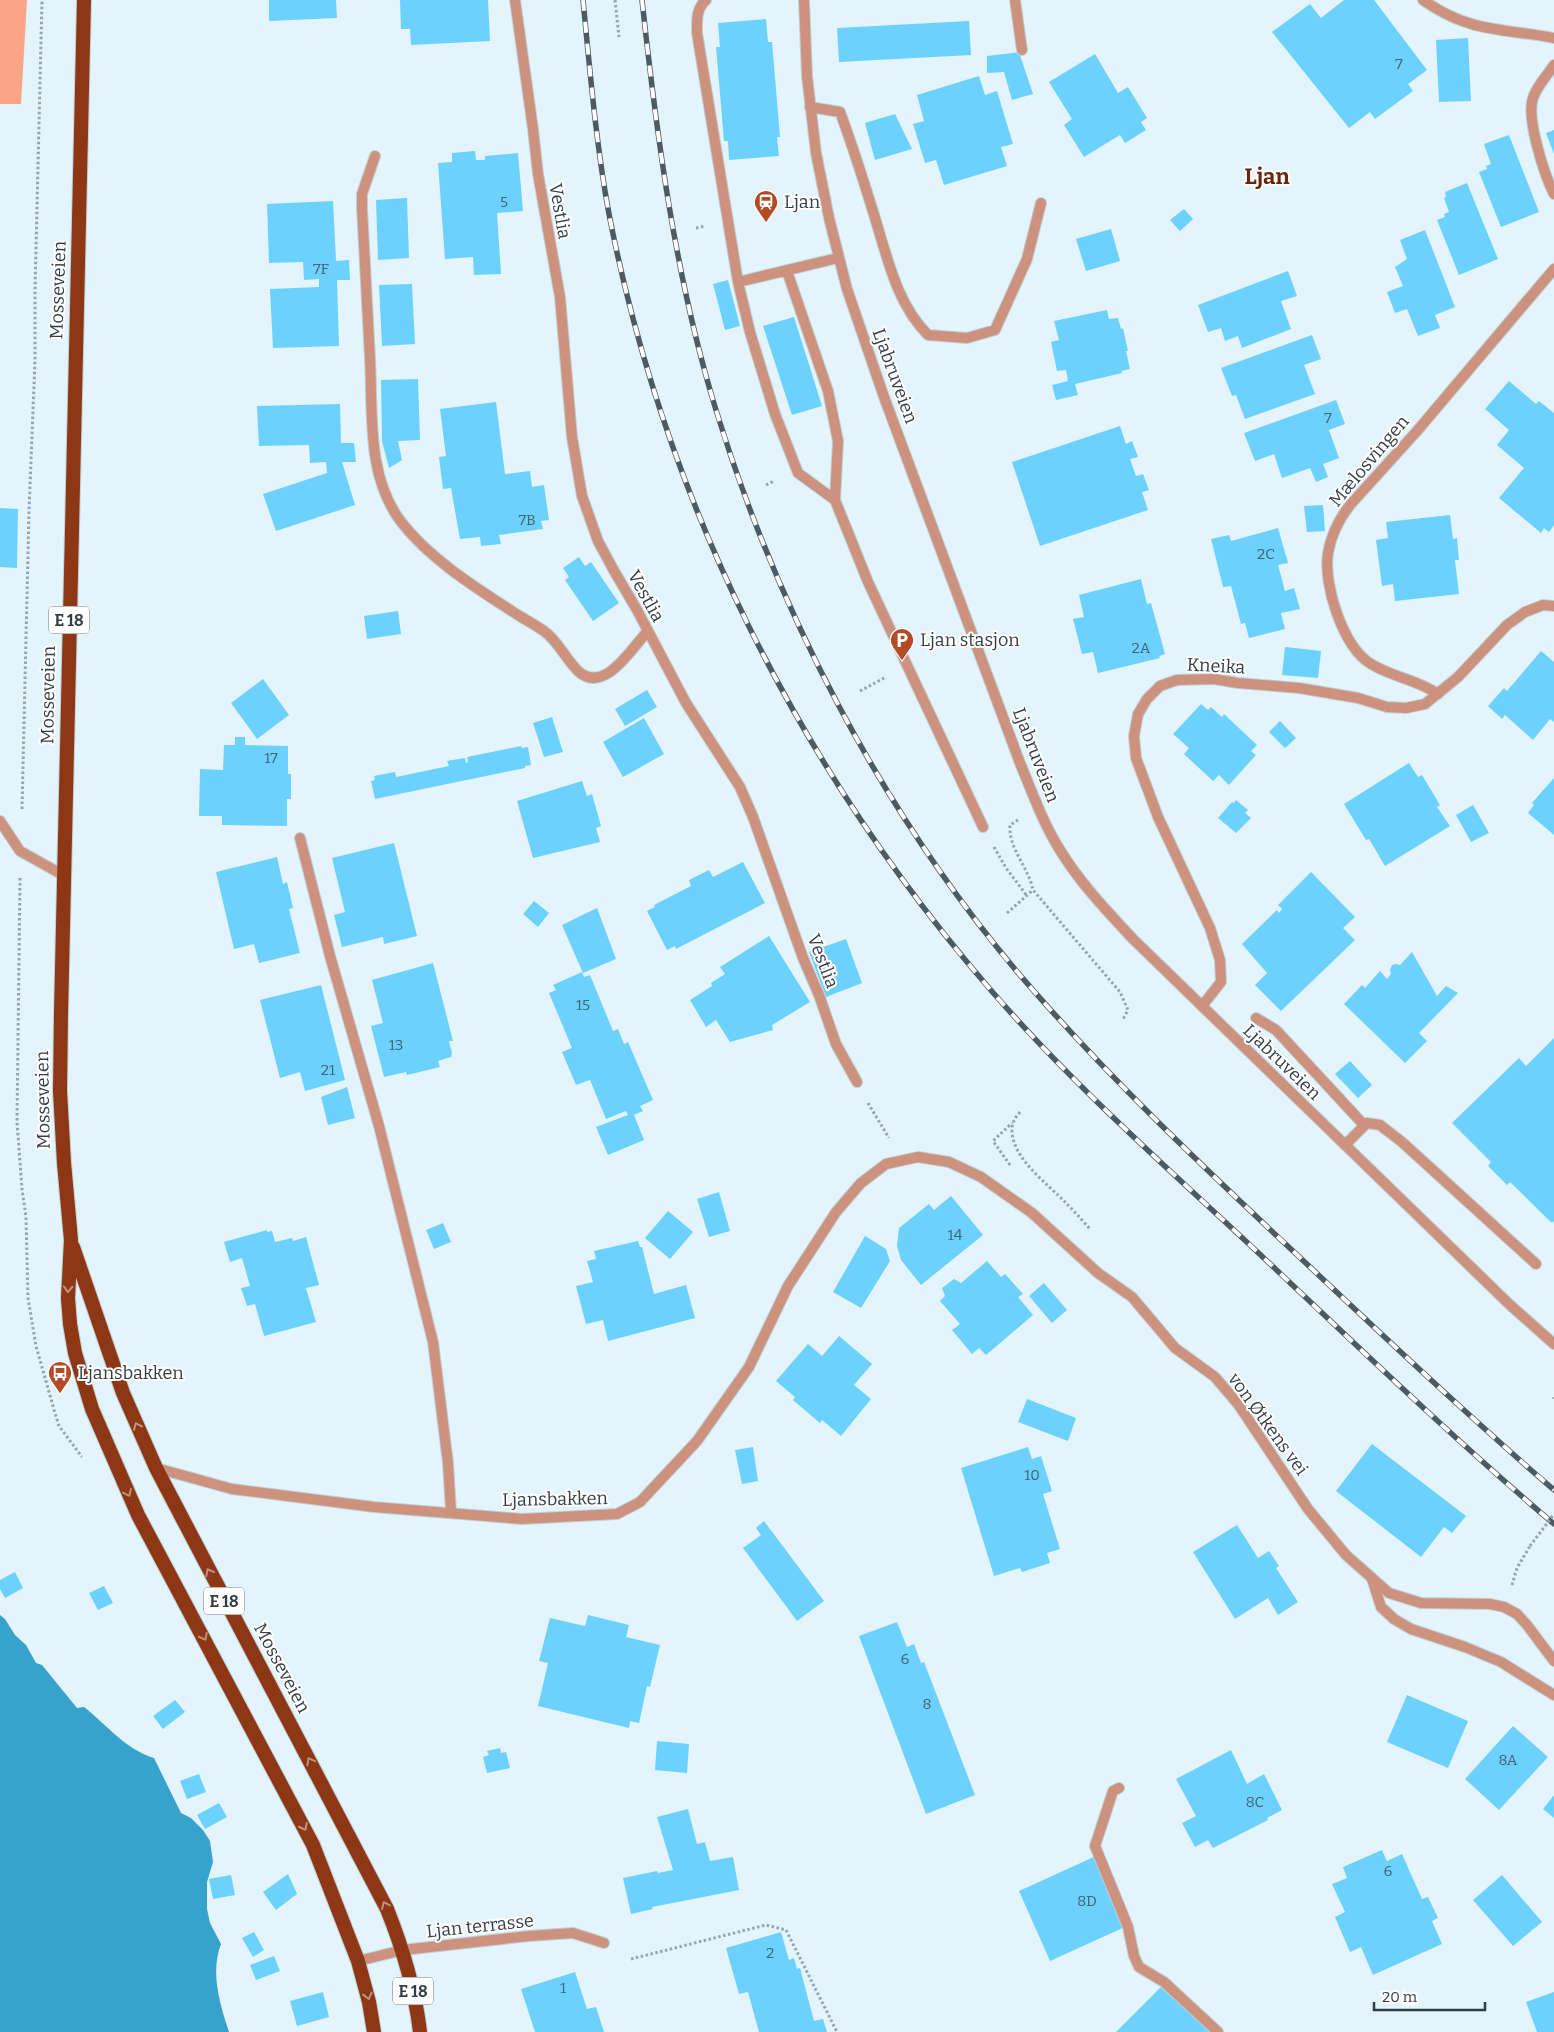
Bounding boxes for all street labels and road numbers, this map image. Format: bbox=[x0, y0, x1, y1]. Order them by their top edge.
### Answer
street label: Vestlia bbox=[544, 181, 576, 241]
street label: Mosseveien bbox=[45, 240, 71, 340]
street label: Ljabruveien bbox=[868, 325, 923, 427]
street label: Mælosvingen bbox=[1324, 410, 1414, 511]
street label: Vestlia bbox=[623, 566, 669, 626]
road number: E 18 bbox=[49, 606, 89, 634]
street label: Mosseveien bbox=[36, 645, 60, 744]
street label: Kneika bbox=[1186, 653, 1246, 679]
street label: Ljabruveien bbox=[1008, 705, 1064, 806]
street label: Vestlia bbox=[803, 931, 843, 991]
street label: Ljabruveien bbox=[1239, 1020, 1326, 1105]
street label: Mosseveien bbox=[31, 1050, 55, 1149]
street label: von Øtkens vei bbox=[1223, 1368, 1313, 1480]
street label: Ljansbakken bbox=[502, 1487, 609, 1511]
road number: E 18 bbox=[204, 1588, 244, 1614]
street label: Mosseveien bbox=[249, 1619, 315, 1717]
street label: Ljan terrasse bbox=[425, 1909, 535, 1943]
road number: E 18 bbox=[393, 1978, 433, 2004]

